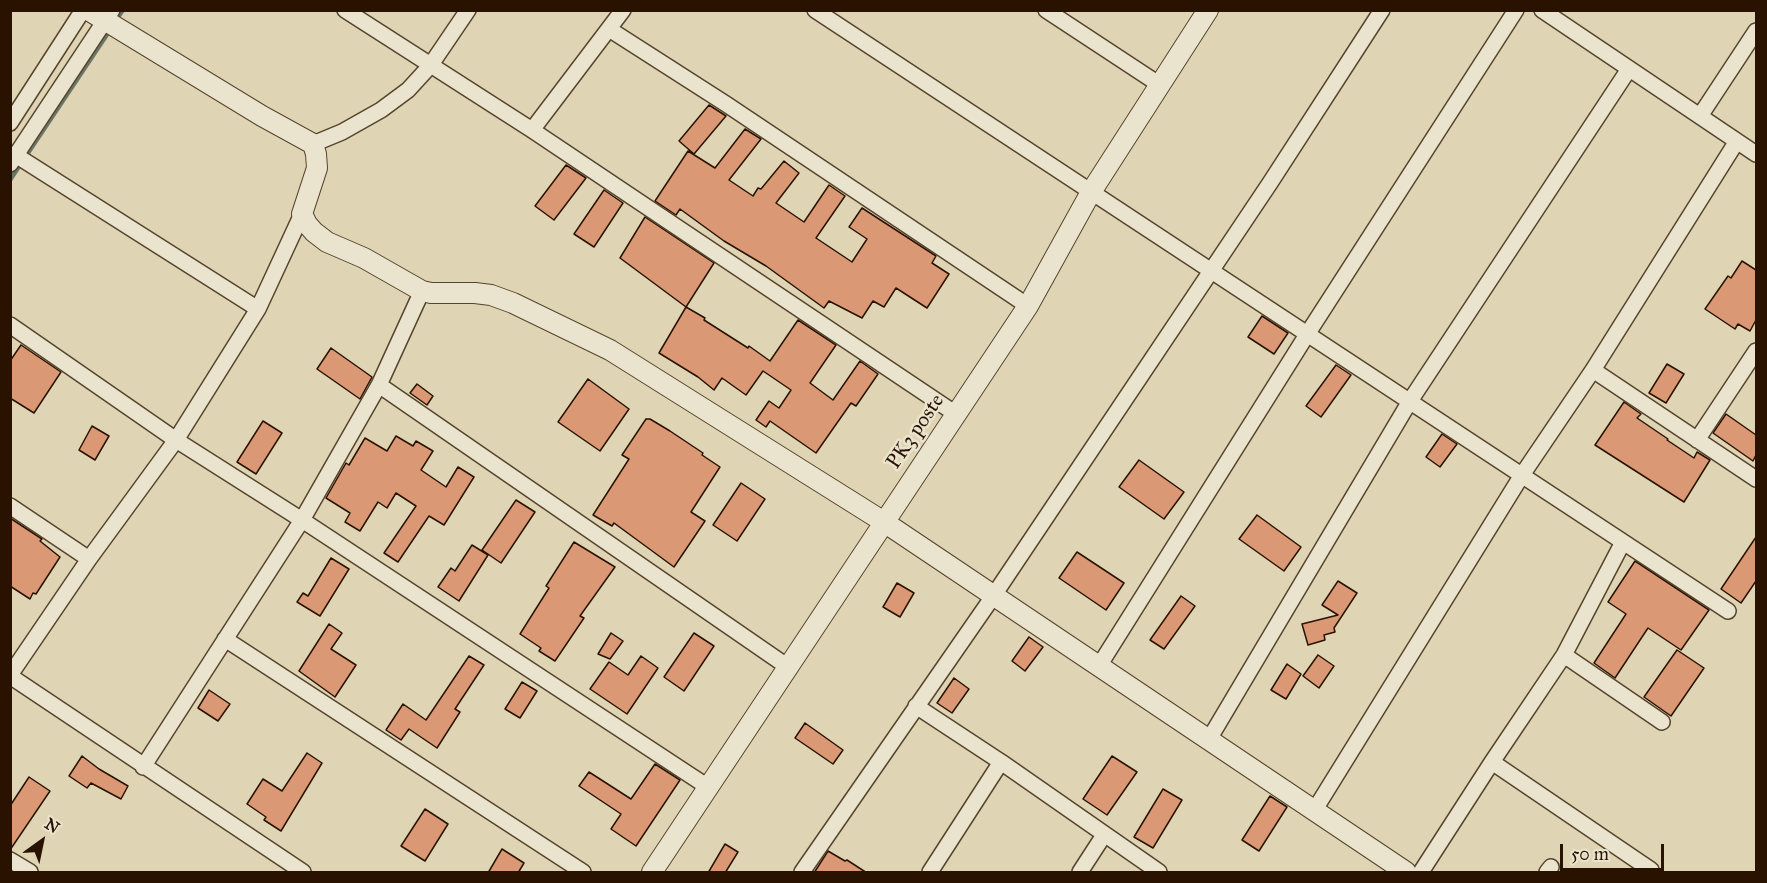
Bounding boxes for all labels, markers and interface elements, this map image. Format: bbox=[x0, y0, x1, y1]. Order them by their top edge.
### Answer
street label: PK3 poste bbox=[882, 390, 950, 474]
north arrow bbox=[12, 811, 72, 871]
text: N bbox=[41, 814, 63, 837]
scale bar bbox=[1563, 832, 1666, 870]
text: 50 m bbox=[1571, 843, 1609, 865]

